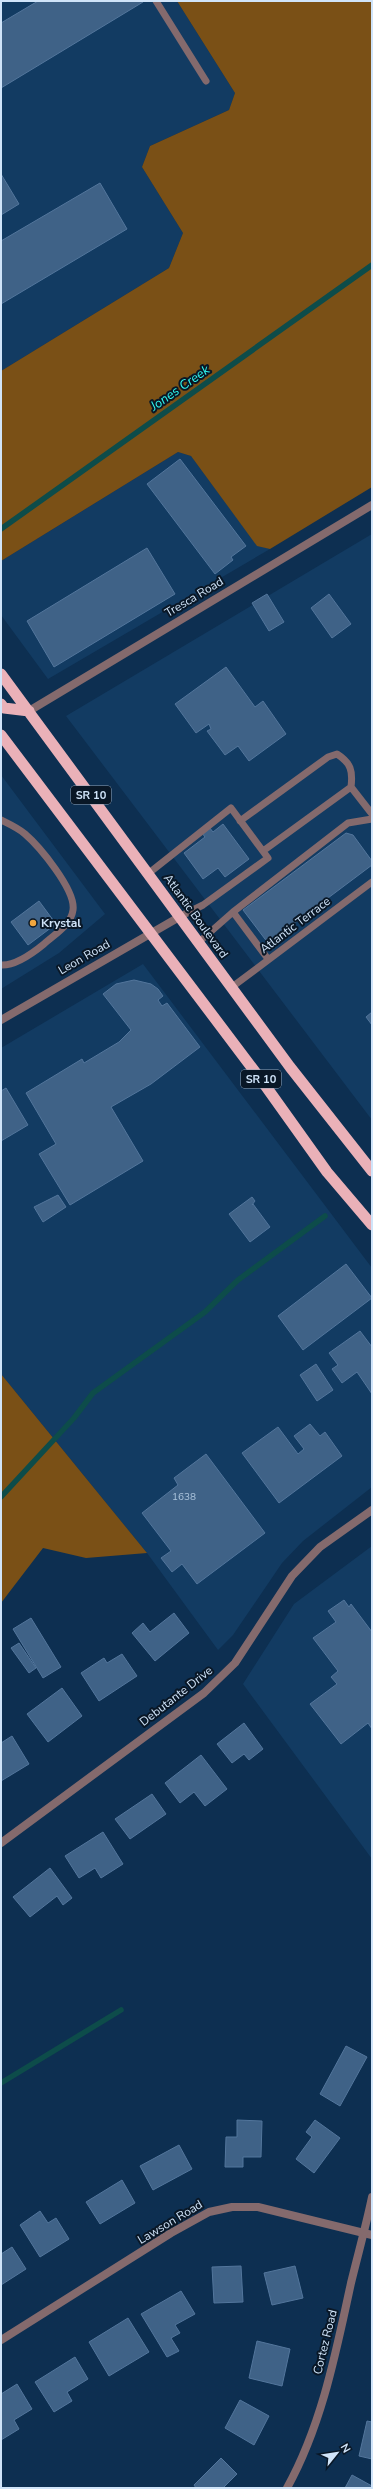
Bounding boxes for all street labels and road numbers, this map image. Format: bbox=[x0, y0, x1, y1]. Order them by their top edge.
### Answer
street label: Tresca Road bbox=[162, 573, 226, 621]
road number: SR 10 bbox=[71, 786, 111, 804]
street label: Atlantic Boulevard bbox=[160, 871, 232, 961]
street label: Atlantic Terrace bbox=[256, 893, 334, 957]
street label: Leon Road bbox=[55, 936, 113, 978]
road number: SR 10 bbox=[241, 1070, 281, 1088]
street label: Debutante Drive bbox=[136, 1662, 216, 1730]
street label: Lawson Road bbox=[135, 2196, 205, 2248]
street label: Cortez Road bbox=[309, 2308, 341, 2376]

